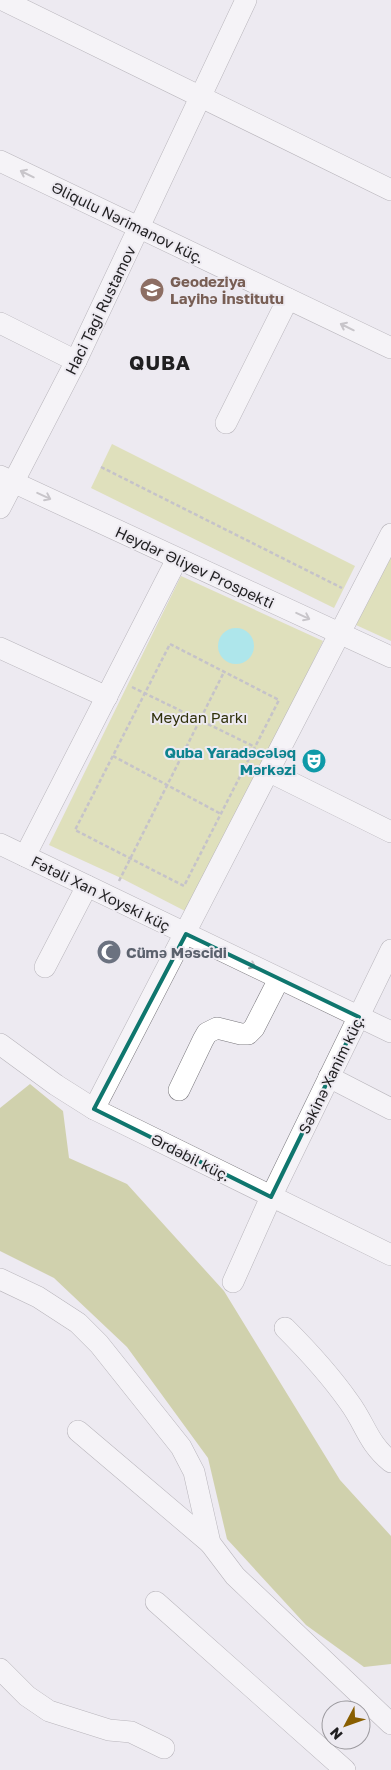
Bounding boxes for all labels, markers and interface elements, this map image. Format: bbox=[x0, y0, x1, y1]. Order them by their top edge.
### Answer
one-way arrow bbox=[20, 169, 35, 178]
street label: Əliqulu Nərimanov küç. bbox=[49, 177, 207, 267]
street label: Haci Tagi Rustamov bbox=[61, 242, 139, 377]
place label: Geodeziya Layihə İnstitutu bbox=[170, 272, 284, 307]
school or university icon: Geodeziya Layihə İnstitutu bbox=[139, 277, 165, 303]
one-way arrow bbox=[340, 322, 355, 331]
district label: QUBA bbox=[129, 350, 191, 374]
one-way arrow bbox=[36, 492, 51, 502]
street label: Heydər Əliyev Prospekti bbox=[113, 522, 277, 612]
one-way arrow bbox=[295, 612, 310, 621]
park label: Meydan Parkı bbox=[151, 708, 247, 726]
place label: Quba Yaradəcələq Mərkəzi bbox=[164, 743, 296, 778]
theatre icon: Quba Yaradəcələq Mərkəzi bbox=[301, 748, 327, 774]
street label: Fətəli Xan Xoyski küç bbox=[29, 852, 173, 934]
mosque icon: Cümə Məscidi bbox=[96, 939, 122, 965]
place label: Cümə Məscidi bbox=[126, 943, 227, 961]
one-way arrow bbox=[241, 960, 256, 969]
street label: Səkinə Xanim küç. bbox=[294, 1012, 368, 1136]
street label: Ərdəbil küç. bbox=[148, 1129, 234, 1185]
north arrow bbox=[321, 1700, 371, 1750]
text: N bbox=[326, 1724, 346, 1743]

